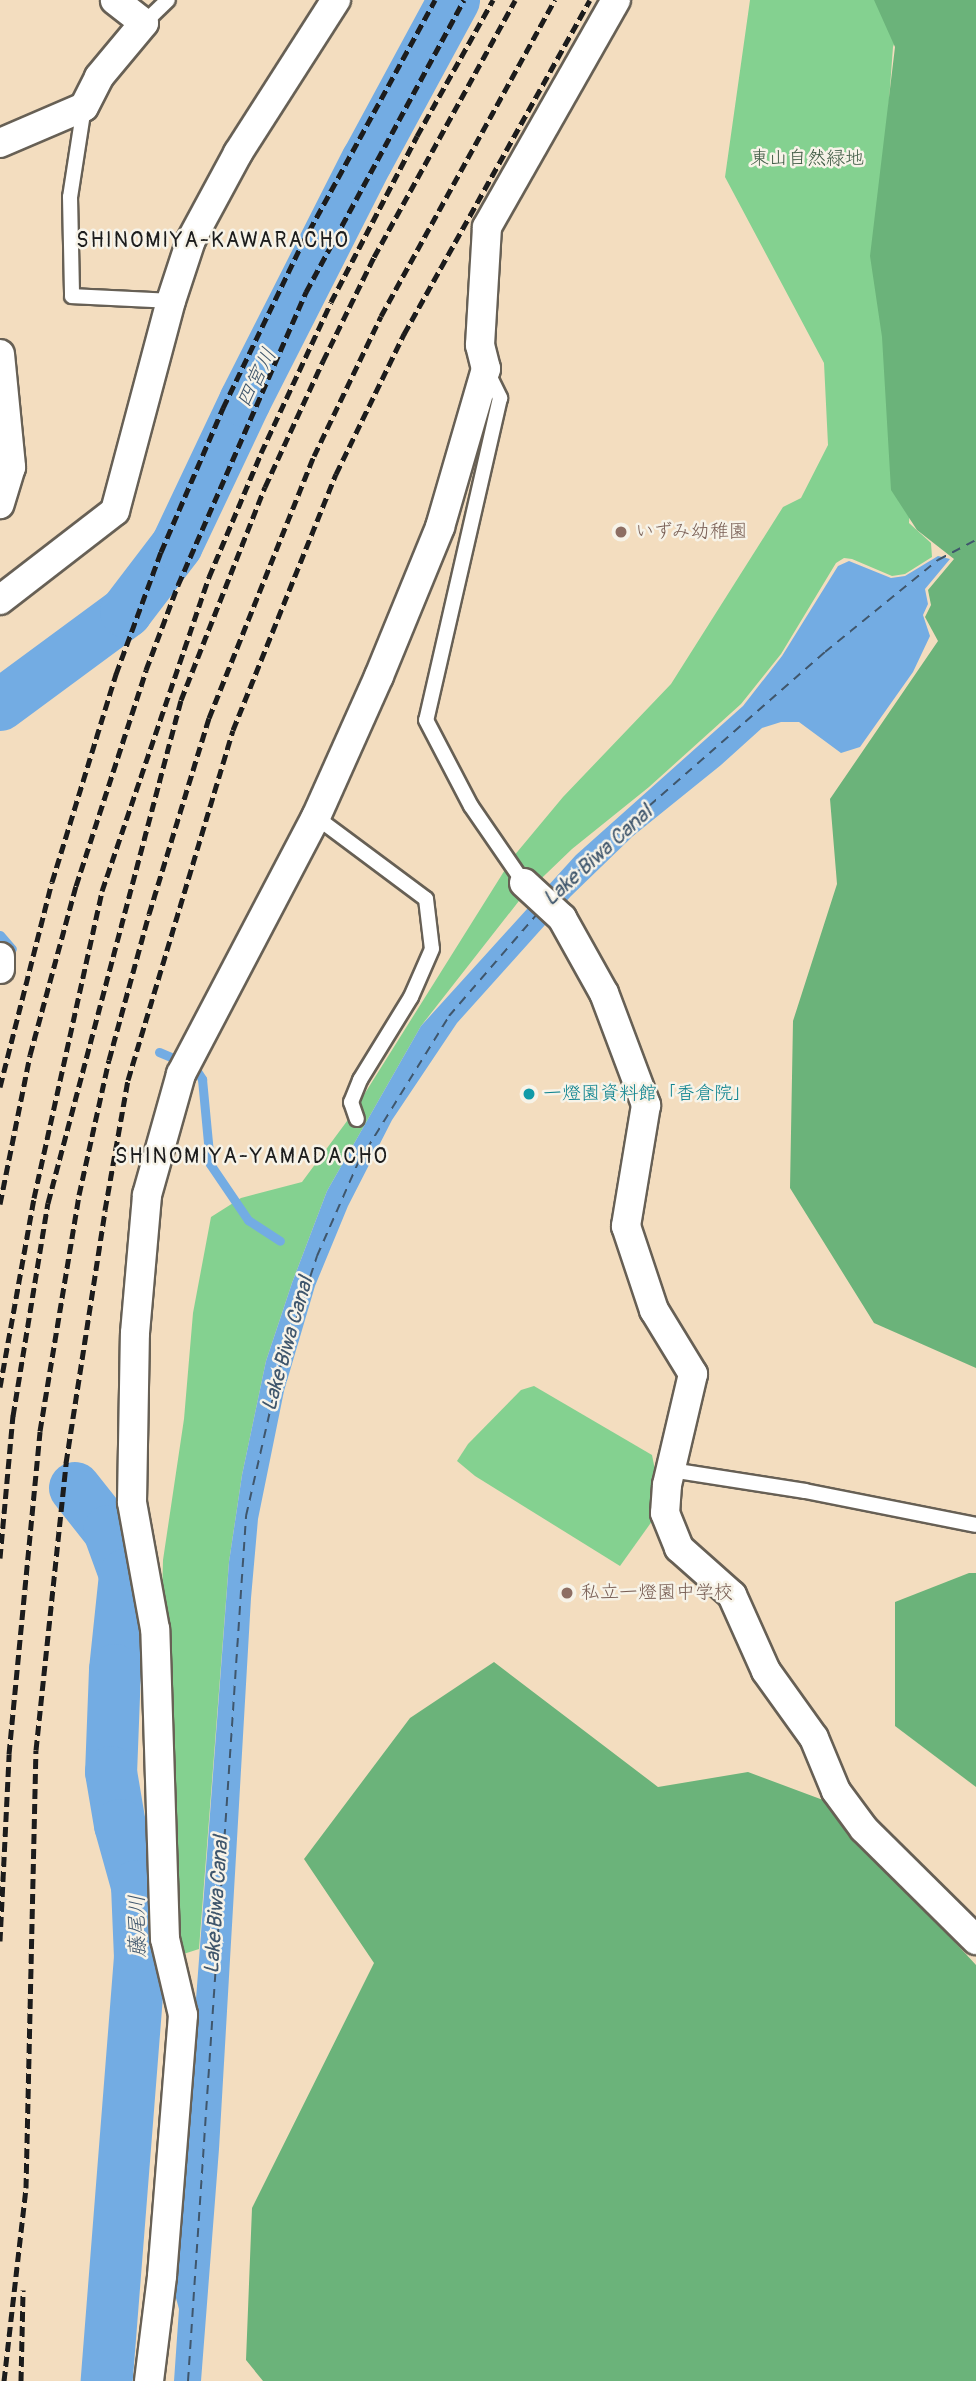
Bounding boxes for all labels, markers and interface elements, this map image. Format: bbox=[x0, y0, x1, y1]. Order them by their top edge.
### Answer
park label: 東山自然緑地 bbox=[750, 148, 864, 170]
district label: SHINOMIYA-KAWARACHO bbox=[79, 228, 347, 254]
water label: 四宮川 bbox=[231, 344, 283, 412]
place label: いずみ幼稚園 bbox=[635, 521, 749, 543]
marker: いずみ幼稚園 bbox=[613, 524, 629, 540]
water label: Lake Biwa Canal bbox=[538, 800, 658, 912]
place label: 一燈園資料館「香倉院」 bbox=[543, 1083, 752, 1105]
marker: 一燈園資料館「香倉院」 bbox=[521, 1086, 537, 1102]
district label: SHINOMIYA-YAMADACHO bbox=[117, 1144, 387, 1170]
water label: Lake Biwa Canal bbox=[257, 1274, 319, 1414]
place label: 私立一燈園中学校 bbox=[581, 1582, 733, 1604]
marker: 私立一燈園中学校 bbox=[559, 1585, 575, 1601]
water label: Lake Biwa Canal bbox=[200, 1835, 234, 1975]
water label: 藤尾川 bbox=[125, 1894, 151, 1958]

